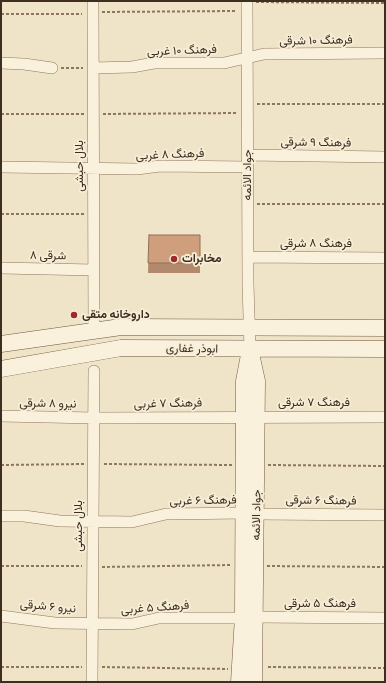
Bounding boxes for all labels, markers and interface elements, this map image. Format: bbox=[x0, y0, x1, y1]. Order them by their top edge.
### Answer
street label: فرهنگ ۱۰ شرقی bbox=[279, 33, 353, 49]
street label: فرهنگ ۱۰ غربی bbox=[147, 43, 217, 59]
street label: فرهنگ ۹ شرقی bbox=[280, 135, 352, 151]
street label: بلال حبشی bbox=[73, 140, 87, 192]
street label: فرهنگ ۸ غربی bbox=[135, 147, 205, 163]
street label: جواد الائمه bbox=[241, 149, 255, 201]
street label: فرهنگ ۸ شرقی bbox=[280, 237, 352, 251]
street label: ۸ شرقی bbox=[30, 248, 66, 264]
place label: مخابرات bbox=[182, 252, 221, 266]
marker: مخابرات bbox=[169, 254, 179, 264]
place label: داروخانه متقی bbox=[82, 308, 150, 322]
marker: داروخانه متقی bbox=[69, 310, 79, 320]
street label: ابوذر غفاری bbox=[166, 341, 218, 357]
street label: نیرو ۸ شرقی bbox=[19, 396, 77, 412]
street label: فرهنگ ۷ غربی bbox=[134, 396, 202, 412]
street label: فرهنگ ۷ شرقی bbox=[278, 396, 350, 410]
street label: جواد الائمه bbox=[249, 489, 265, 541]
street label: فرهنگ ۶ غربی bbox=[169, 493, 237, 509]
street label: فرهنگ ۶ شرقی bbox=[285, 493, 357, 509]
street label: بلال حبشی bbox=[72, 500, 86, 552]
street label: نیرو ۶ شرقی bbox=[19, 597, 77, 617]
street label: فرهنگ ۵ شرقی bbox=[284, 597, 356, 611]
street label: فرهنگ ۵ غربی bbox=[120, 598, 190, 618]

